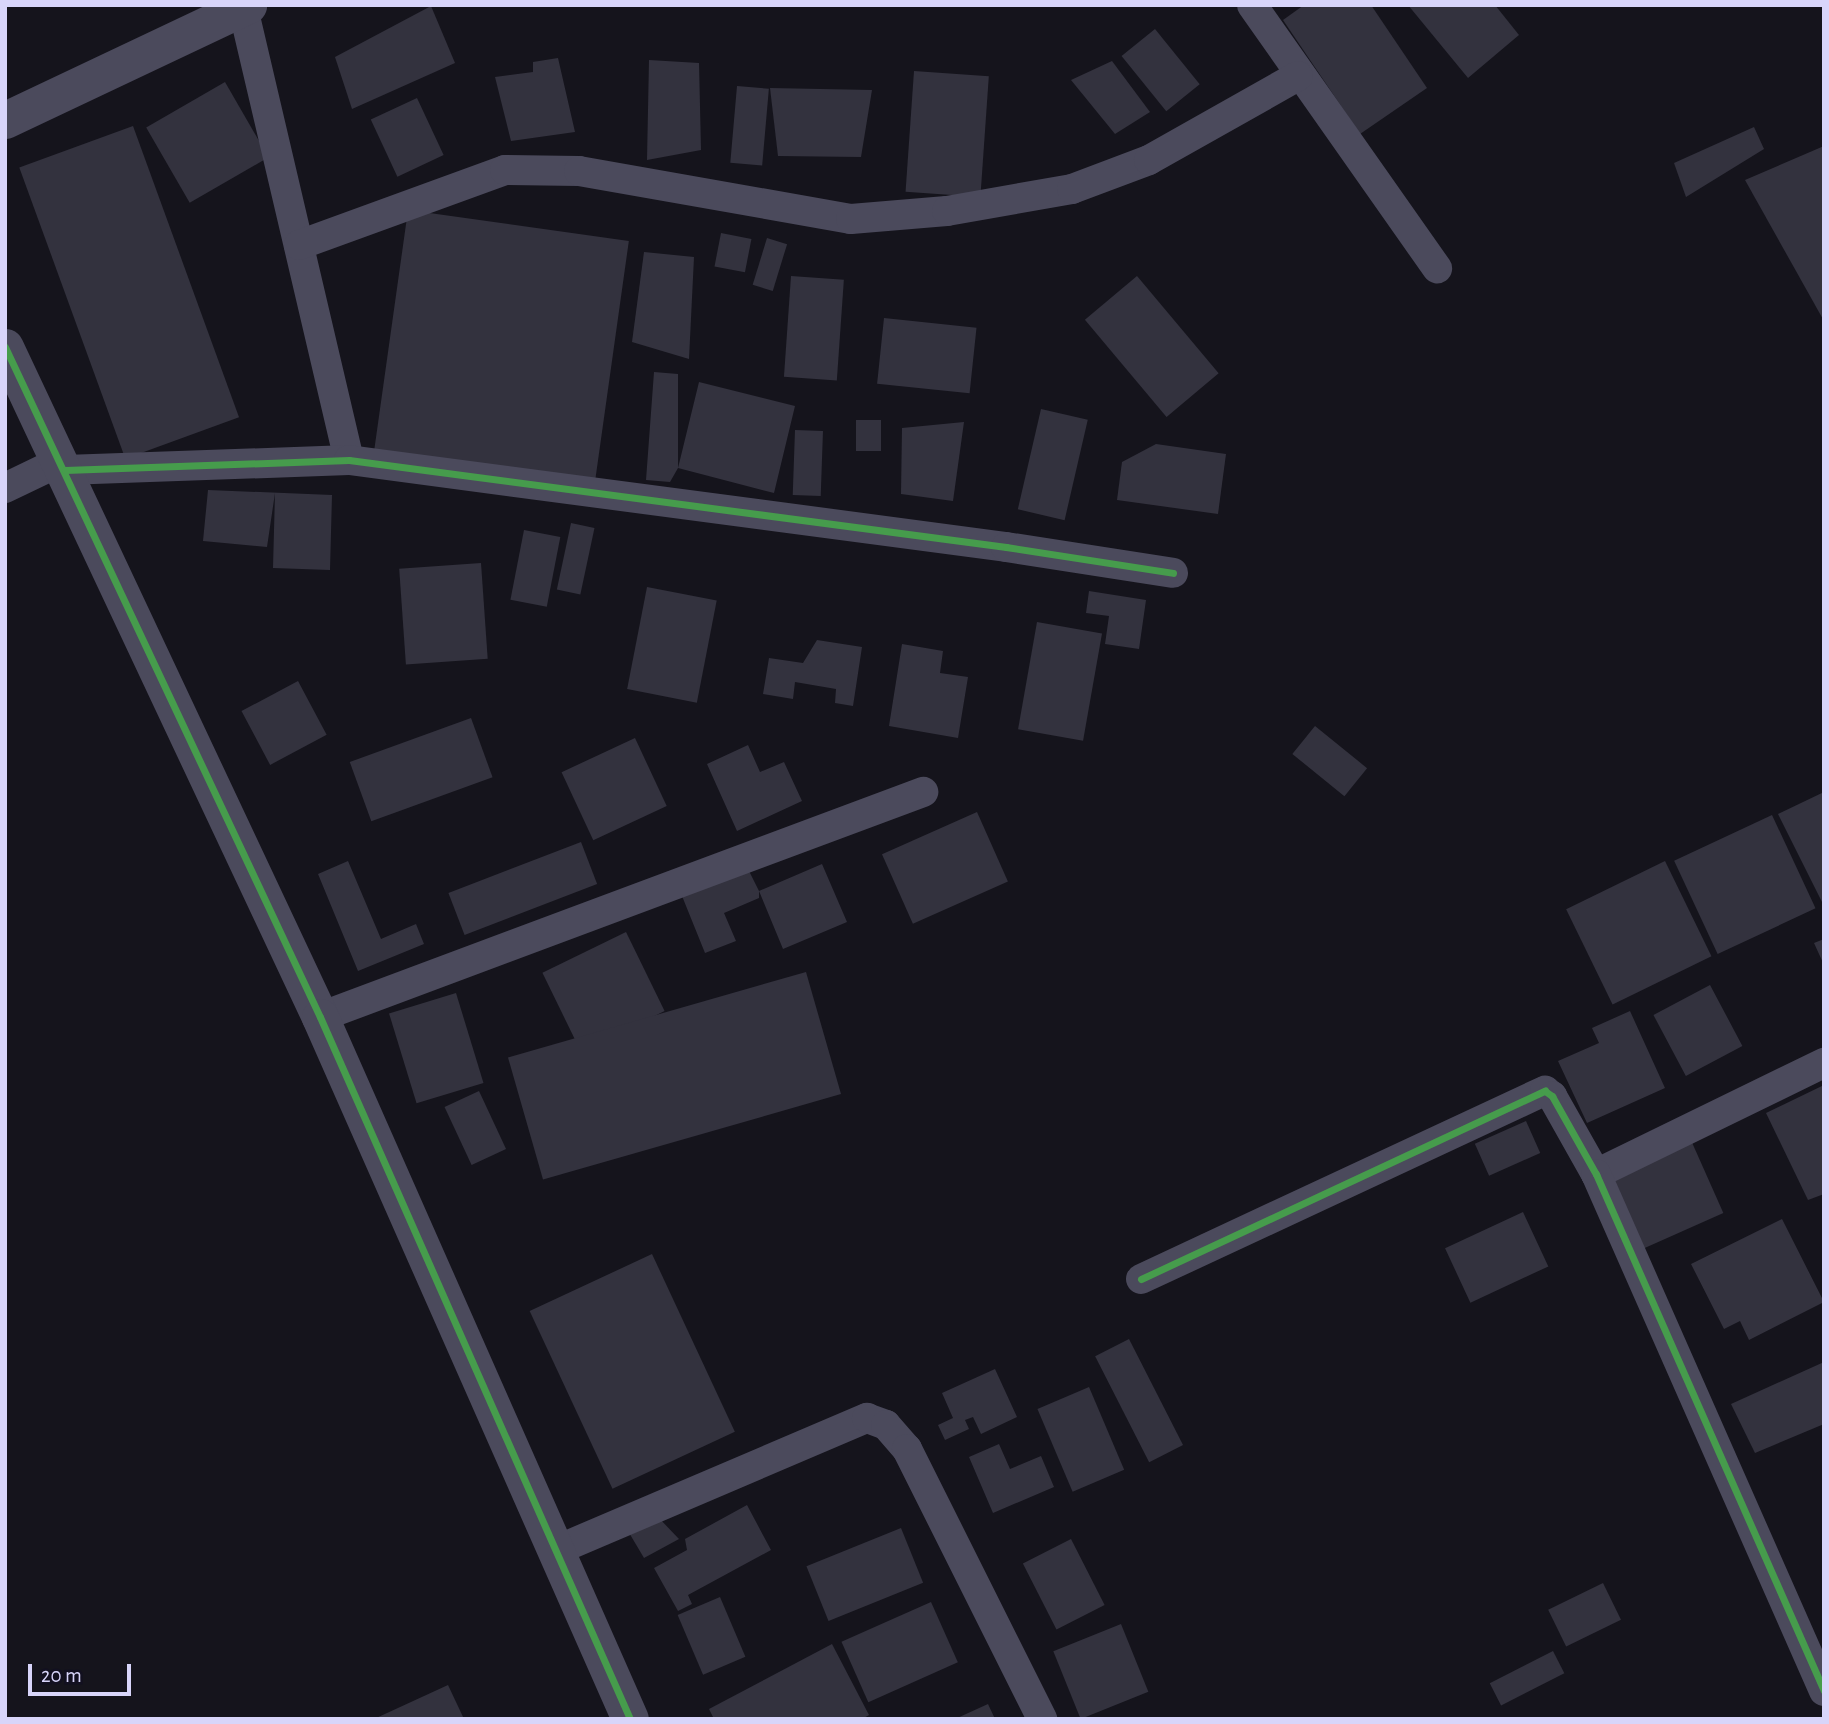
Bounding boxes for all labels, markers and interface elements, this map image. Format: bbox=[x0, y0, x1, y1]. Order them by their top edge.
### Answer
scale bar bbox=[32, 1650, 135, 1694]
text: 20 m bbox=[41, 1665, 82, 1686]

